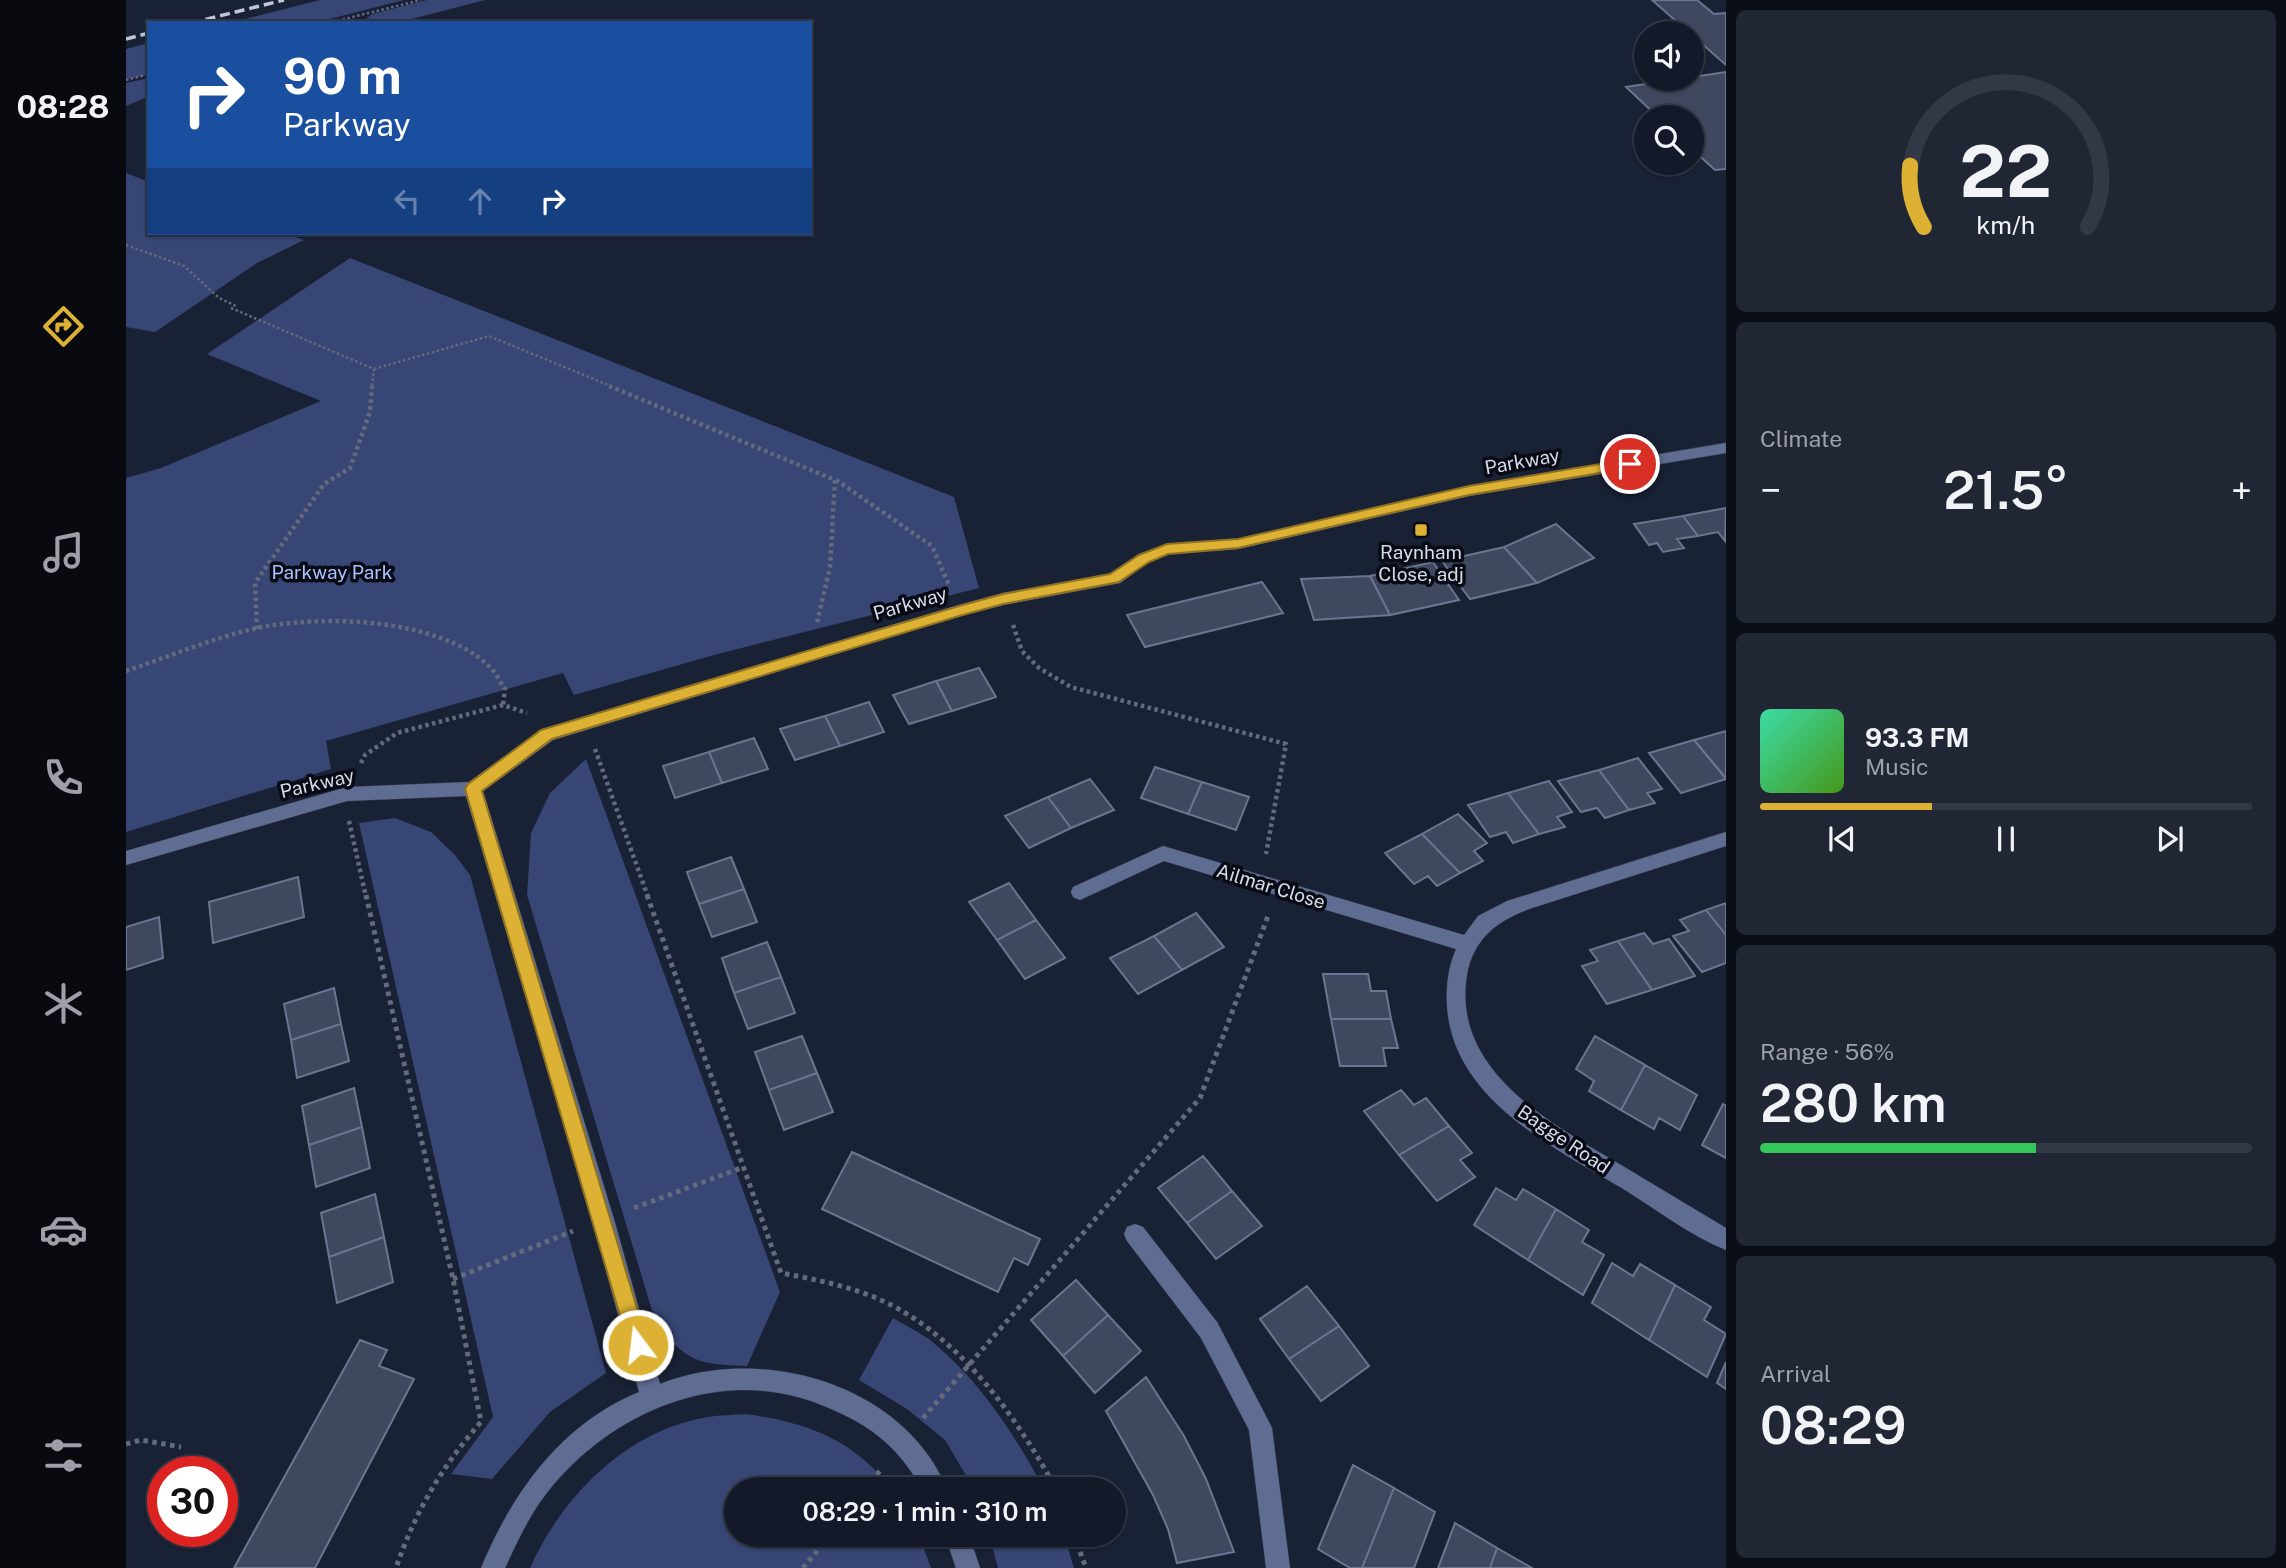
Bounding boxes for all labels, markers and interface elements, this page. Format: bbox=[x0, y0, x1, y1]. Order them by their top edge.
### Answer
map controls bbox=[1634, 21, 1704, 175]
button: sound bbox=[1634, 21, 1704, 91]
text: 90 m bbox=[283, 47, 402, 105]
icon: right bbox=[168, 49, 259, 140]
text: 08:28 bbox=[16, 88, 110, 125]
button: search bbox=[1634, 105, 1704, 175]
text: Parkway bbox=[283, 106, 411, 143]
text: 22 bbox=[1960, 128, 2052, 213]
icon: left bbox=[388, 182, 426, 220]
icon: ahead bbox=[461, 182, 499, 220]
icon: right bbox=[534, 182, 572, 220]
text: km/h bbox=[1977, 210, 2035, 240]
icon: directions bbox=[39, 302, 88, 351]
text: Climate bbox=[1760, 425, 1842, 452]
pin bbox=[1600, 434, 1660, 494]
street label: Parkway bbox=[1483, 444, 1561, 478]
icon: arrive bbox=[1611, 445, 1649, 483]
text: 21.5° bbox=[1943, 460, 2069, 521]
text: − bbox=[1760, 468, 1781, 513]
text: + bbox=[2231, 468, 2252, 513]
marker: Raynham Close, adj bbox=[1413, 522, 1429, 538]
icon: music bbox=[39, 528, 88, 577]
place label: Raynham Close, adj bbox=[1378, 541, 1464, 585]
park label: Parkway Park bbox=[272, 561, 393, 583]
street label: Parkway bbox=[871, 582, 949, 624]
text: 93.3 FM bbox=[1865, 722, 1969, 753]
icon: phone bbox=[39, 753, 88, 802]
text: Music bbox=[1865, 753, 1929, 780]
street label: Parkway bbox=[278, 764, 356, 802]
icon: previous bbox=[1823, 820, 1861, 858]
icon: pause bbox=[1987, 820, 2025, 858]
icon: next bbox=[2151, 820, 2189, 858]
street label: Ailmar Close bbox=[1214, 859, 1328, 913]
icon: climate bbox=[39, 979, 88, 1028]
text: Range · 56% bbox=[1760, 1038, 1894, 1065]
text: 280 km bbox=[1760, 1073, 1947, 1134]
street label: Bagge Road bbox=[1514, 1100, 1614, 1178]
icon: car bbox=[39, 1205, 88, 1254]
position arrow bbox=[601, 1308, 675, 1382]
text: Arrival bbox=[1760, 1360, 1831, 1387]
text: 08:29 bbox=[1760, 1395, 1906, 1456]
icon: filters bbox=[39, 1431, 88, 1480]
speed limit sign: 30 bbox=[147, 1456, 238, 1547]
text: 08:29 · 1 min · 310 m bbox=[802, 1496, 1048, 1527]

